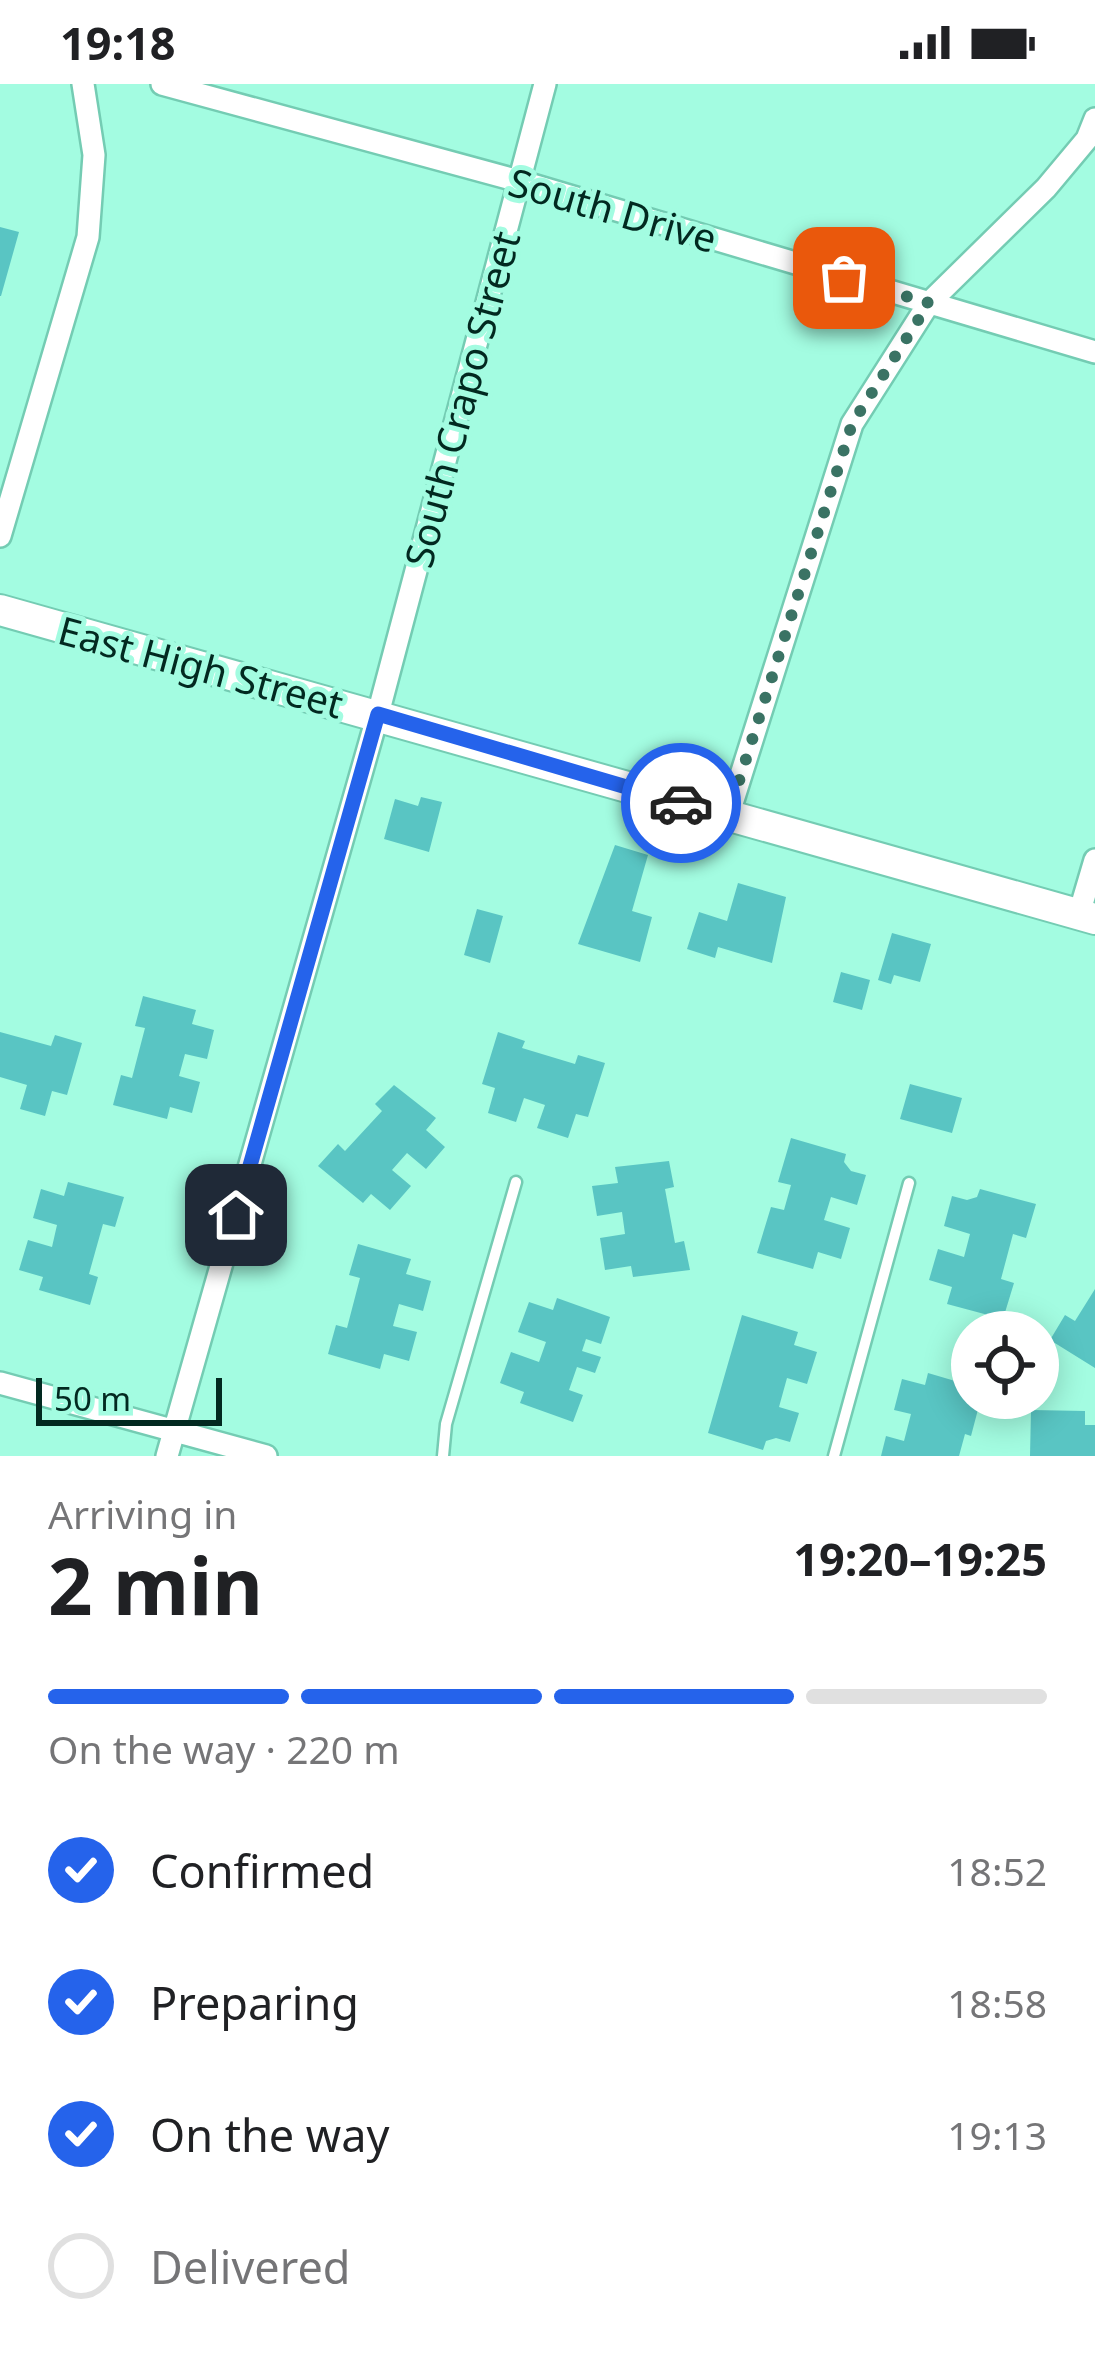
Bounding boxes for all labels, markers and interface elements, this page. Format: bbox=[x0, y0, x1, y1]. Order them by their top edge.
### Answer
text: 19:18 bbox=[60, 12, 176, 73]
street label: South Drive bbox=[503, 154, 723, 264]
street label: South Crapo Street bbox=[391, 225, 531, 573]
pin bbox=[793, 227, 895, 329]
icon: bag bbox=[811, 245, 877, 311]
street label: East High Street bbox=[53, 603, 349, 729]
courier bbox=[621, 743, 741, 863]
icon: car bbox=[648, 770, 714, 836]
pin bbox=[185, 1164, 287, 1266]
icon: home bbox=[203, 1182, 269, 1248]
map controls bbox=[951, 1311, 1059, 1419]
button: locate bbox=[951, 1311, 1059, 1419]
scale bar bbox=[36, 1372, 222, 1425]
text: 50 m bbox=[54, 1376, 131, 1421]
text: Arriving in bbox=[48, 1487, 237, 1540]
text: 19:20–19:25 bbox=[793, 1528, 1047, 1589]
text: 2 min bbox=[48, 1532, 263, 1638]
text: On the way · 220 m bbox=[48, 1722, 400, 1775]
icon: check bbox=[48, 1837, 114, 1903]
text: Confirmed bbox=[150, 1840, 374, 1901]
text: 18:52 bbox=[947, 1844, 1047, 1897]
icon: check bbox=[48, 1969, 114, 2035]
text: Preparing bbox=[150, 1972, 359, 2033]
text: 18:58 bbox=[947, 1976, 1047, 2029]
icon: check bbox=[48, 2101, 114, 2167]
text: On the way bbox=[150, 2104, 389, 2165]
text: 19:13 bbox=[947, 2108, 1047, 2161]
text: Delivered bbox=[150, 2236, 350, 2297]

